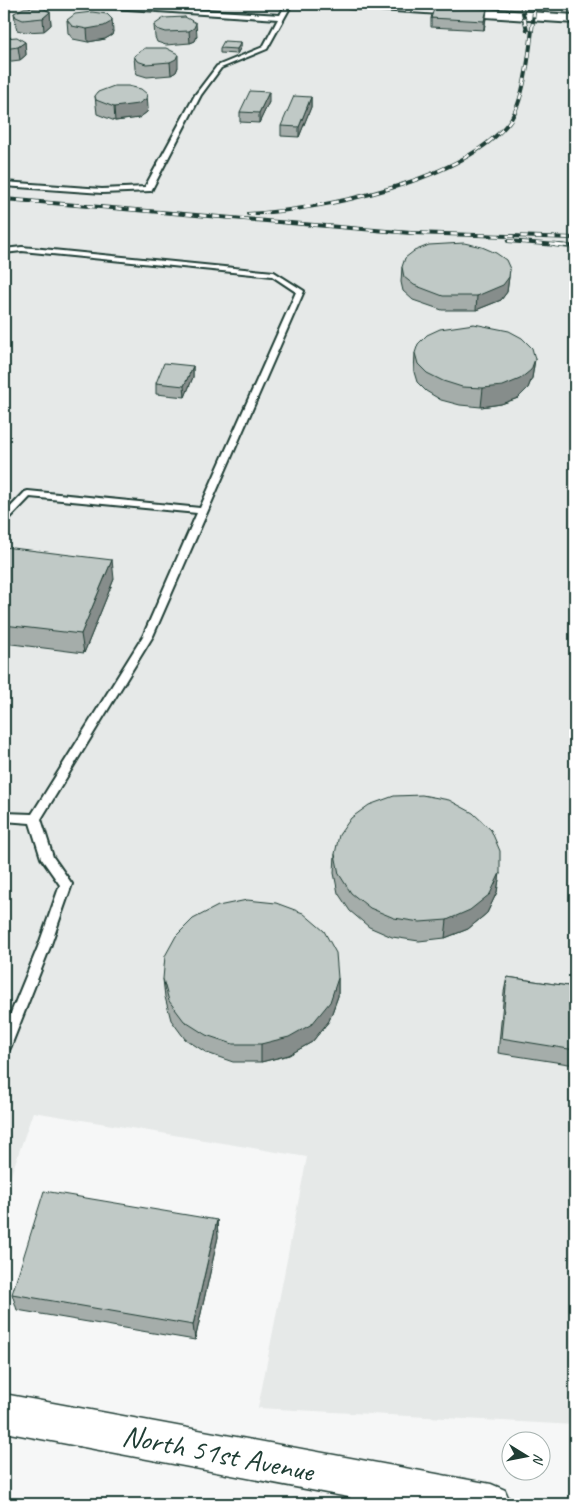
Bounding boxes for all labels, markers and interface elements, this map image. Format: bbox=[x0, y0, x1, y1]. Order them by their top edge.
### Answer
street label: North 51st Avenue bbox=[119, 1416, 319, 1491]
north arrow bbox=[502, 1430, 552, 1480]
text: N bbox=[529, 1452, 547, 1466]

